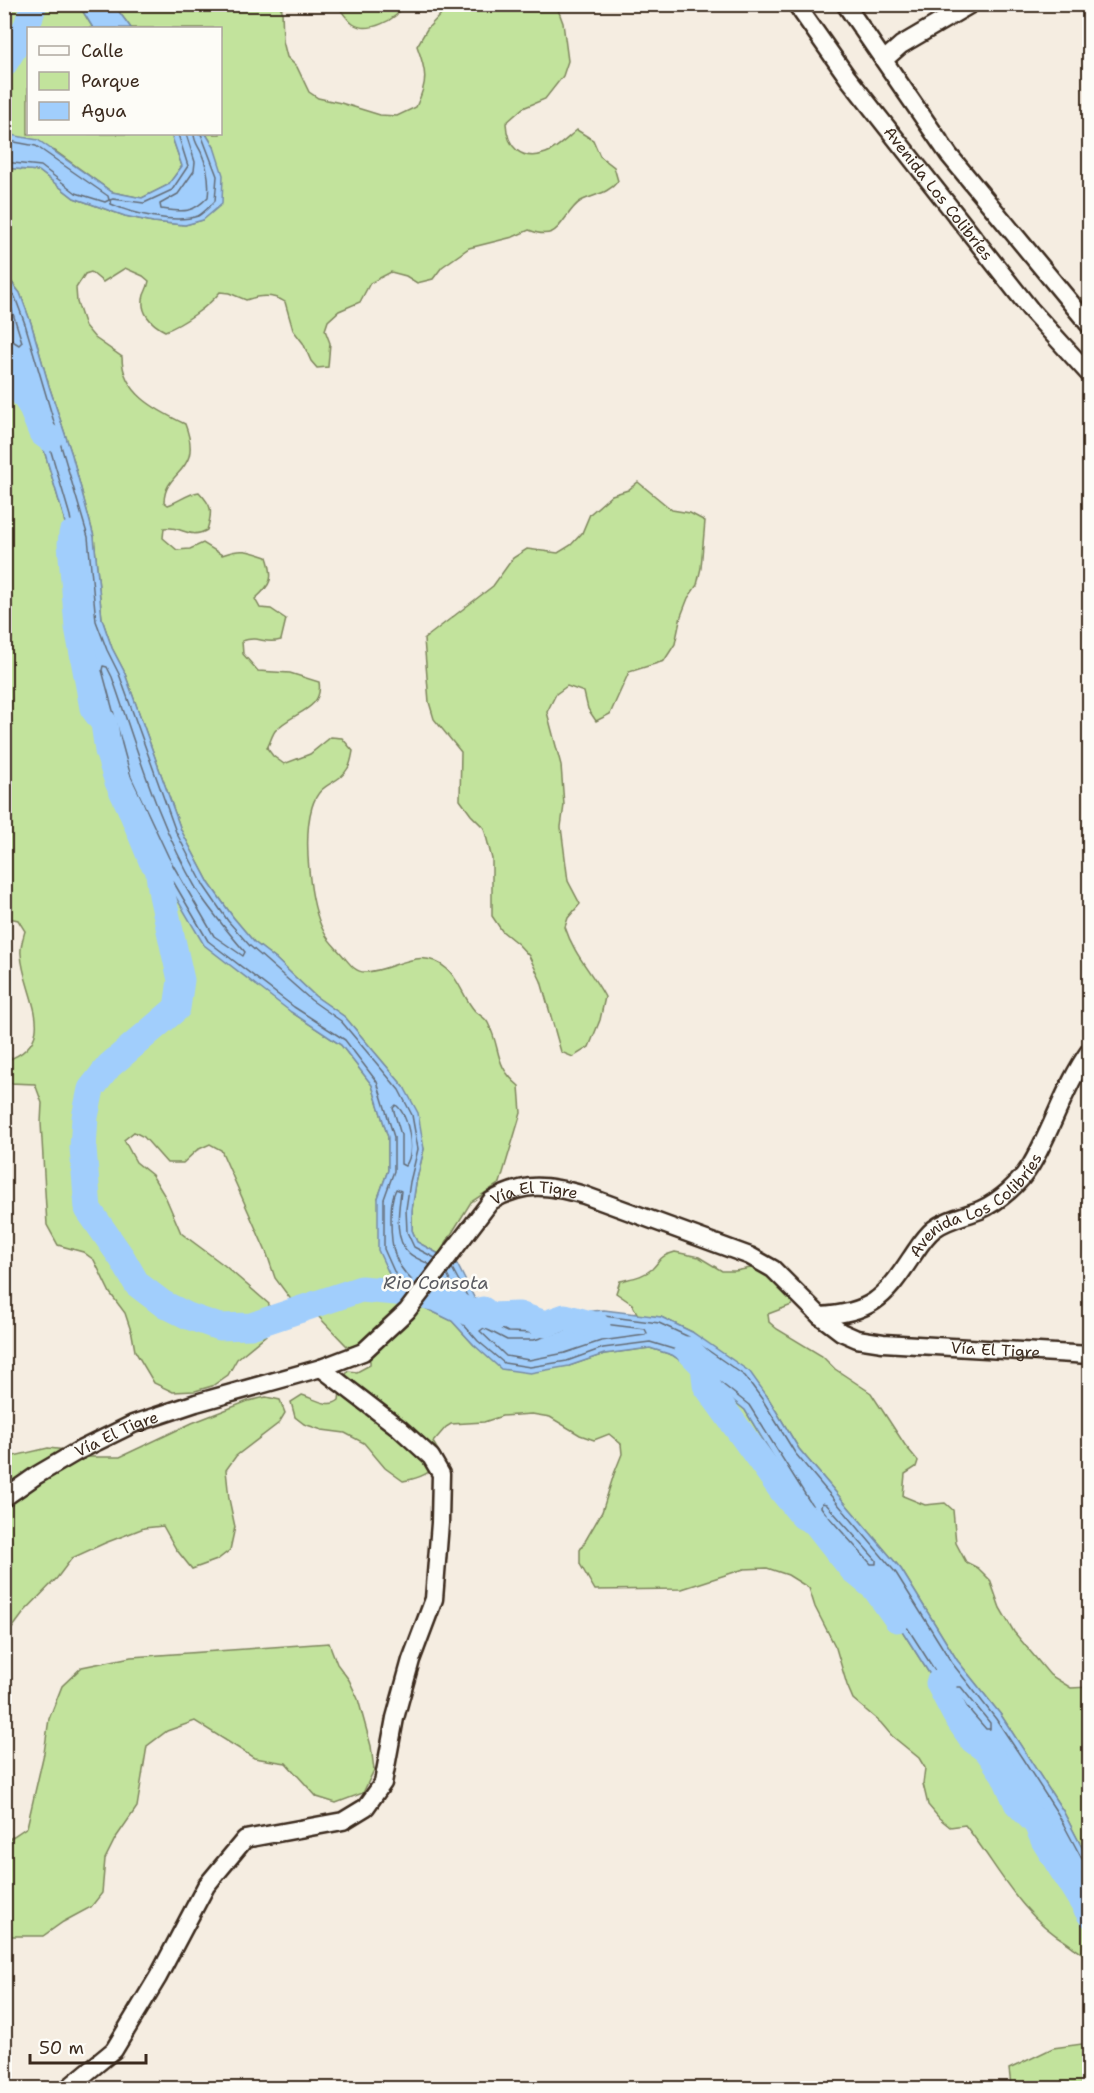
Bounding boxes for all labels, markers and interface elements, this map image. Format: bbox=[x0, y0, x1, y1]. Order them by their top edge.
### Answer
legend bbox=[27, 27, 222, 135]
text: Calle bbox=[81, 39, 124, 63]
text: Parque bbox=[81, 69, 140, 93]
text: Agua bbox=[81, 99, 126, 123]
street label: Avenida Los Colibríes bbox=[879, 122, 998, 264]
street label: Avenida Los Colibríes bbox=[904, 1149, 1046, 1261]
street label: Vía El Tigre bbox=[487, 1176, 580, 1210]
water label: Rio Consota bbox=[383, 1271, 489, 1295]
street label: Vía El Tigre bbox=[950, 1336, 1041, 1363]
street label: Vía El Tigre bbox=[71, 1406, 161, 1462]
scale bar bbox=[30, 2027, 146, 2065]
text: 50 m bbox=[39, 2036, 84, 2060]

